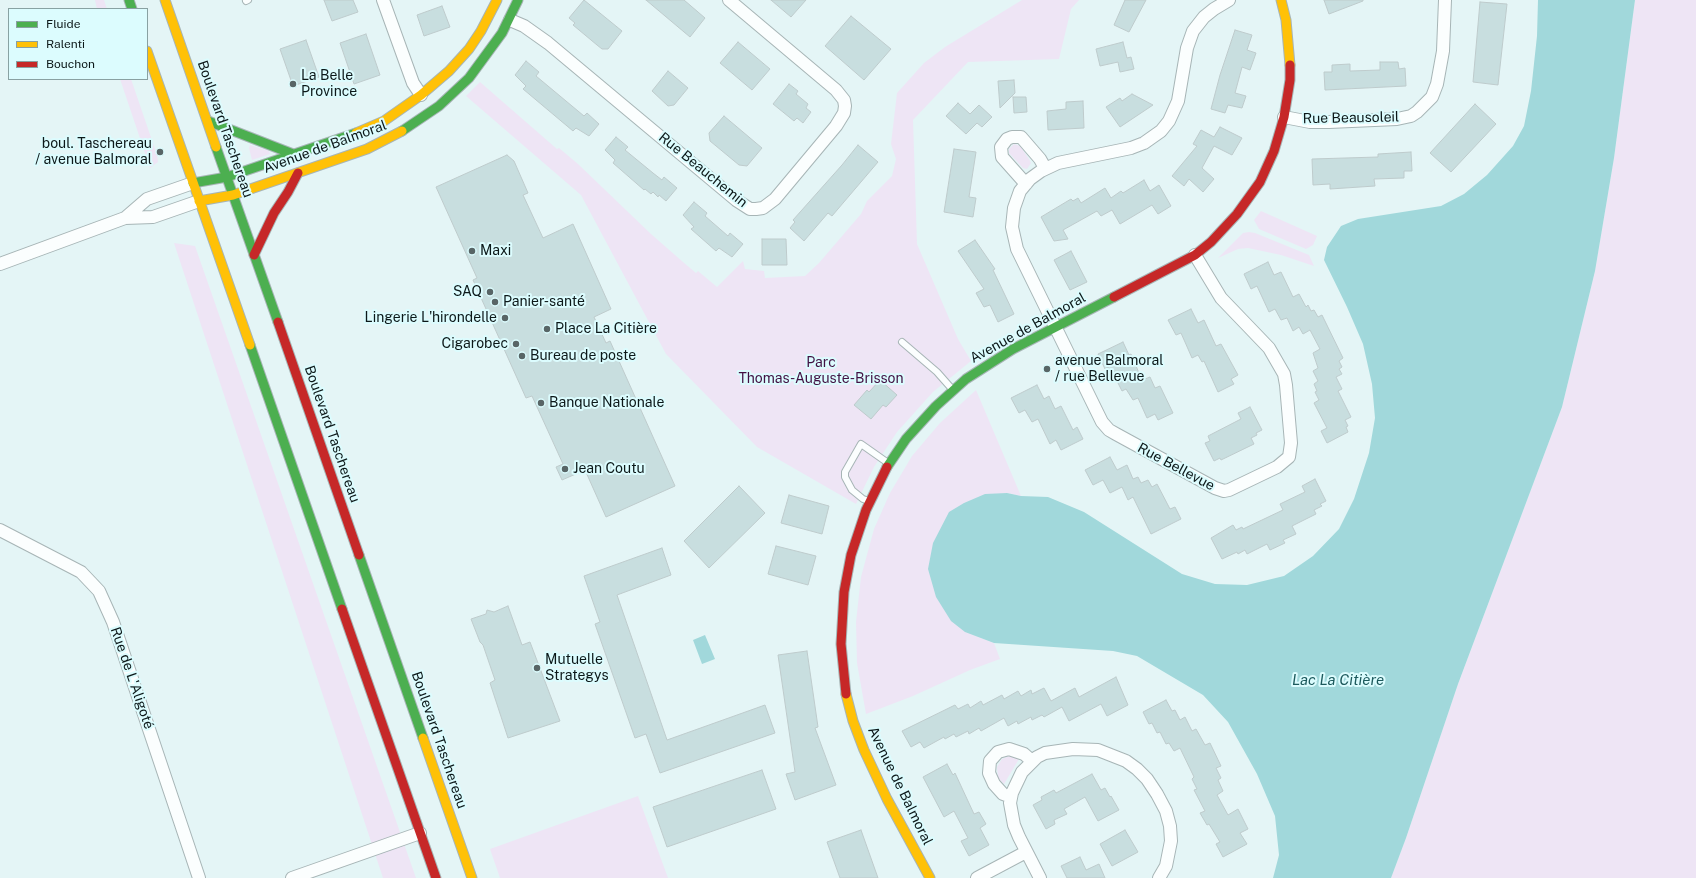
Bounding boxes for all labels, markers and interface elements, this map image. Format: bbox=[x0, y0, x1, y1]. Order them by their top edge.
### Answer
legend bbox=[8, 8, 148, 80]
text: Fluide bbox=[46, 17, 81, 31]
text: Ralenti bbox=[46, 37, 85, 51]
text: Bouchon bbox=[46, 57, 95, 71]
street label: Boulevard Taschereau bbox=[194, 58, 256, 200]
place label: La Belle Province bbox=[301, 68, 357, 100]
marker: La Belle Province bbox=[288, 79, 298, 89]
street label: Rue Beausoleil bbox=[1303, 109, 1399, 127]
street label: Avenue de Balmoral bbox=[261, 117, 389, 177]
street label: Rue Beauchemin bbox=[655, 129, 751, 211]
place label: boul. Taschereau / avenue Balmoral bbox=[35, 136, 152, 168]
marker: boul. Taschereau / avenue Balmoral bbox=[155, 147, 165, 157]
place label: Maxi bbox=[480, 243, 511, 259]
marker: Maxi bbox=[467, 246, 477, 256]
place label: SAQ bbox=[453, 284, 482, 300]
marker: SAQ bbox=[485, 287, 495, 297]
street label: Avenue de Balmoral bbox=[967, 289, 1089, 367]
place label: Panier-santé bbox=[503, 294, 585, 310]
marker: Panier-santé bbox=[490, 297, 500, 307]
place label: Lingerie L'hirondelle bbox=[365, 310, 497, 326]
marker: Lingerie L'hirondelle bbox=[500, 313, 510, 323]
place label: Place La Citière bbox=[555, 321, 657, 337]
marker: Place La Citière bbox=[542, 324, 552, 334]
place label: Cigarobec bbox=[442, 336, 508, 352]
marker: Cigarobec bbox=[511, 339, 521, 349]
place label: Bureau de poste bbox=[530, 348, 636, 364]
marker: Bureau de poste bbox=[517, 351, 527, 361]
place label: avenue Balmoral / rue Bellevue bbox=[1055, 353, 1163, 386]
park label: Parc Thomas-Auguste-Brisson bbox=[738, 355, 904, 388]
street label: Boulevard Taschereau bbox=[301, 363, 363, 505]
marker: avenue Balmoral / rue Bellevue bbox=[1042, 364, 1052, 374]
place label: Banque Nationale bbox=[549, 395, 664, 411]
marker: Banque Nationale bbox=[536, 398, 546, 408]
street label: Rue Bellevue bbox=[1135, 440, 1217, 494]
place label: Jean Coutu bbox=[573, 461, 645, 477]
marker: Jean Coutu bbox=[560, 464, 570, 474]
street label: Rue de L'Aligoté bbox=[107, 625, 157, 731]
place label: Mutuelle Strategys bbox=[545, 652, 609, 684]
marker: Mutuelle Strategys bbox=[532, 663, 542, 673]
street label: Boulevard Taschereau bbox=[408, 669, 470, 811]
water label: Lac La Citière bbox=[1292, 671, 1384, 689]
street label: Avenue de Balmoral bbox=[864, 724, 936, 848]

